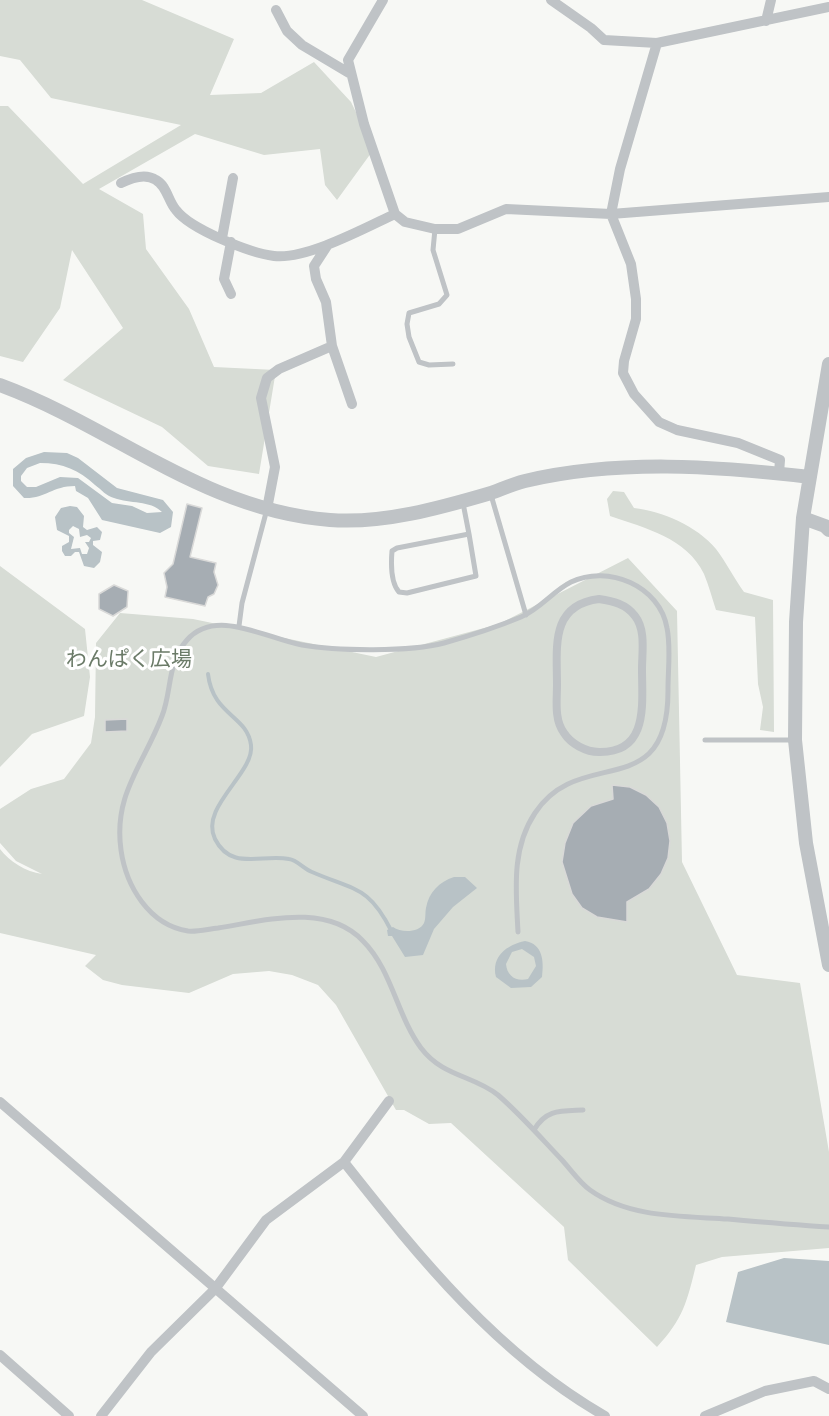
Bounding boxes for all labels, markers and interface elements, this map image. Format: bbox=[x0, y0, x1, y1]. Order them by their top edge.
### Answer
park label: わんぱく広場 bbox=[66, 648, 192, 674]

